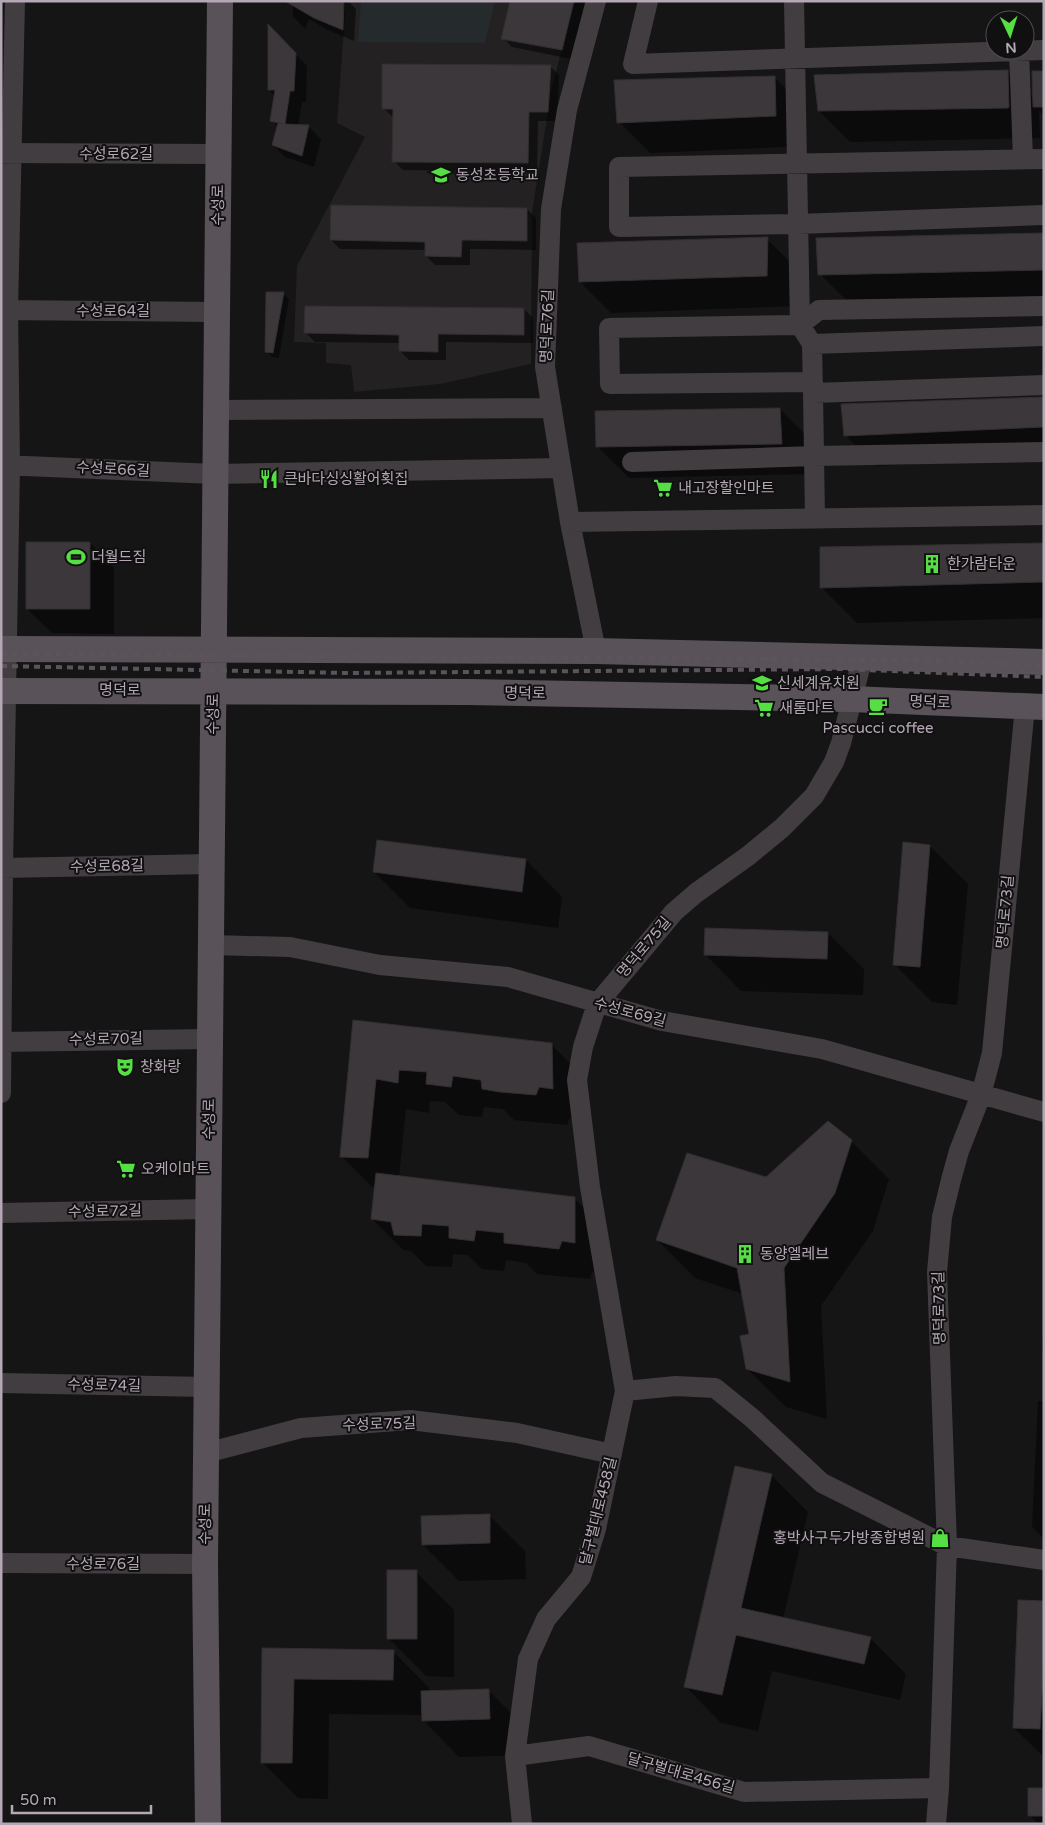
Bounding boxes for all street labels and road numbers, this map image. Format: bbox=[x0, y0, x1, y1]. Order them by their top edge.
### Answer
street label: 수성로62길 bbox=[79, 145, 153, 163]
street label: 수성로 bbox=[209, 184, 227, 226]
street label: 명덕로76길 bbox=[537, 289, 557, 363]
street label: 수성로64길 bbox=[76, 302, 150, 320]
street label: 수성로66길 bbox=[76, 458, 150, 480]
street label: 명덕로 bbox=[99, 681, 141, 699]
street label: 명덕로 bbox=[504, 684, 546, 702]
street label: 명덕로 bbox=[909, 692, 951, 712]
street label: 수성로 bbox=[204, 693, 222, 735]
street label: 수성로68길 bbox=[70, 856, 144, 876]
street label: 명덕로73길 bbox=[993, 874, 1017, 950]
street label: 명덕로75길 bbox=[613, 913, 675, 981]
street label: 수성로69길 bbox=[592, 994, 668, 1030]
street label: 수성로70길 bbox=[69, 1029, 143, 1049]
street label: 수성로 bbox=[200, 1098, 218, 1140]
street label: 수성로72길 bbox=[68, 1201, 142, 1221]
street label: 명덕로73길 bbox=[929, 1271, 949, 1345]
street label: 수성로74길 bbox=[67, 1375, 141, 1395]
street label: 수성로75길 bbox=[342, 1414, 416, 1434]
street label: 달구벌대로458길 bbox=[576, 1455, 620, 1567]
street label: 수성로 bbox=[196, 1503, 214, 1545]
street label: 수성로76길 bbox=[66, 1555, 140, 1573]
street label: 달구벌대로456길 bbox=[625, 1749, 737, 1797]

